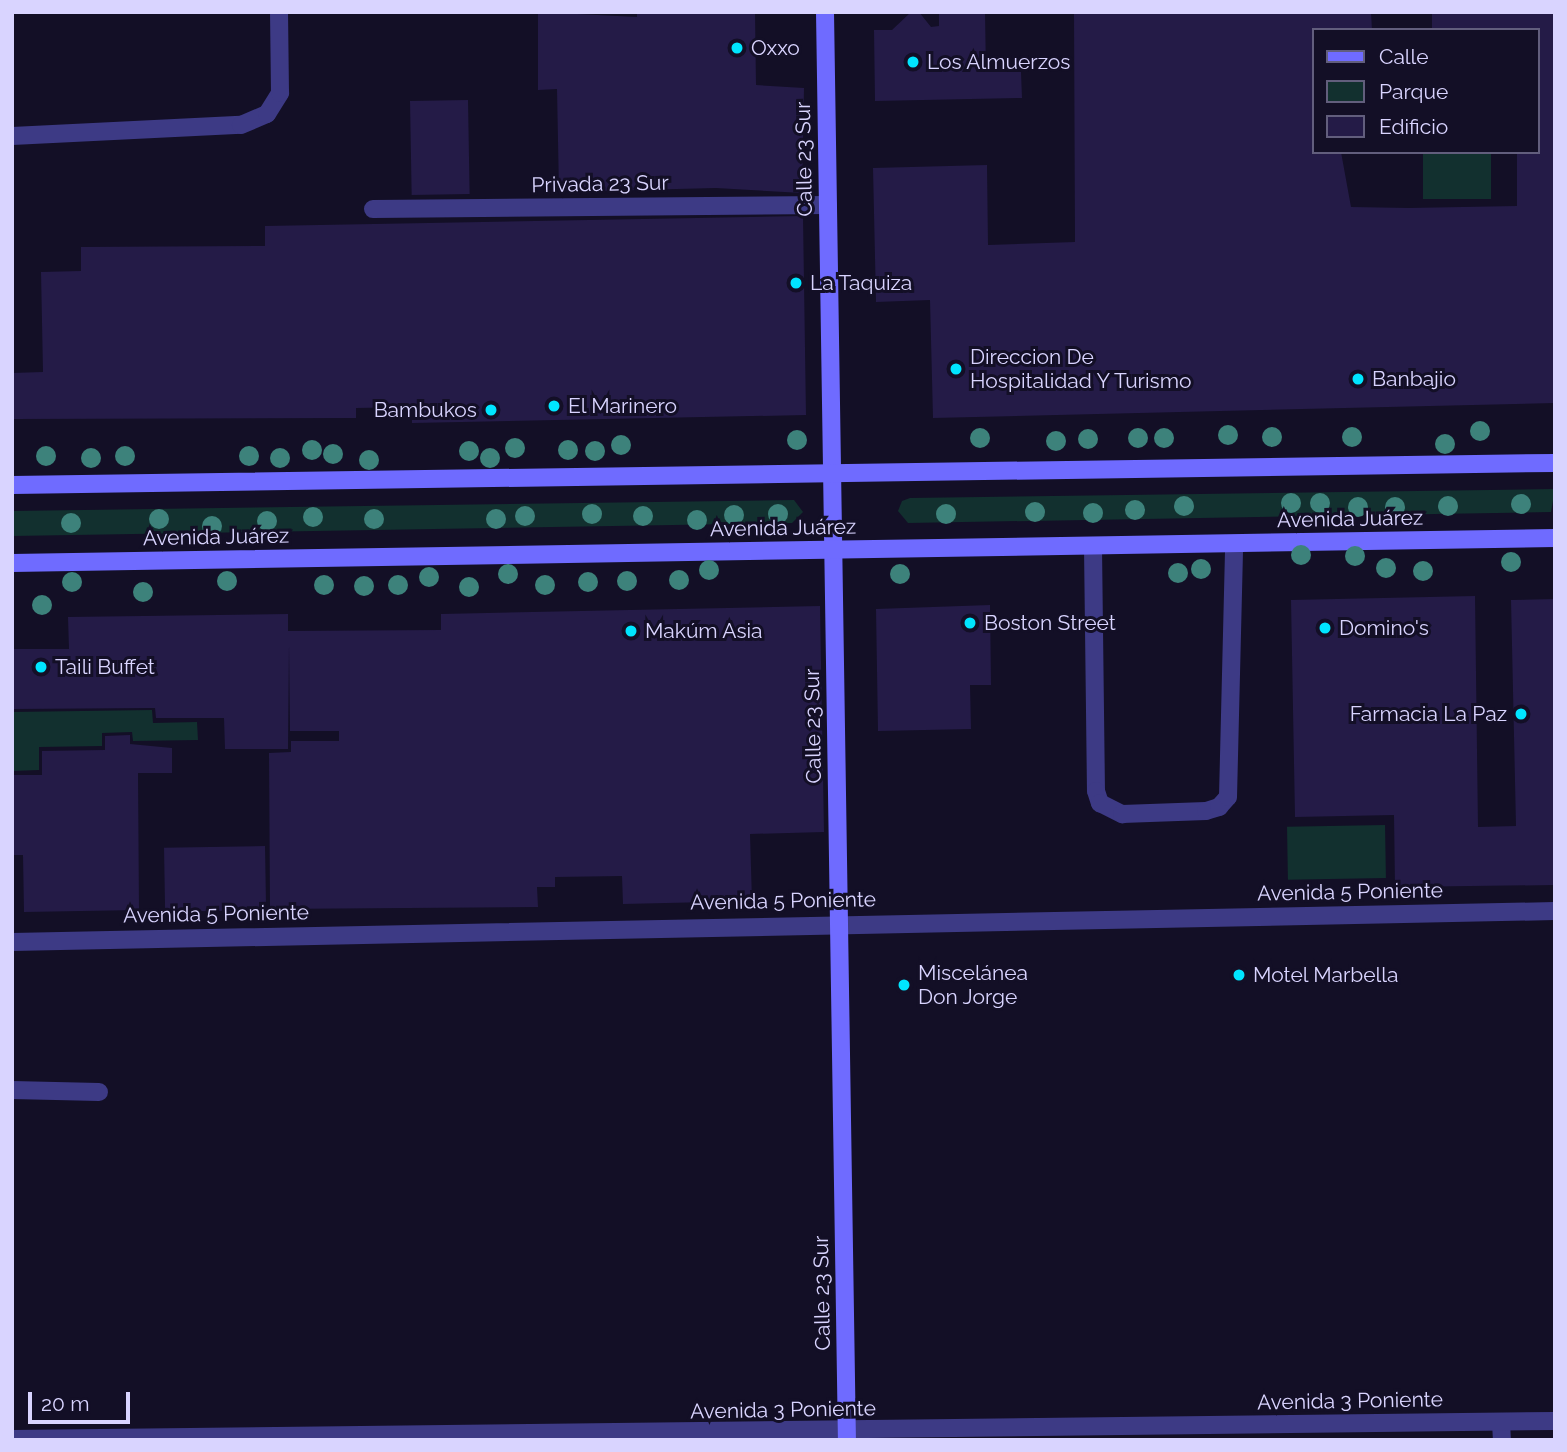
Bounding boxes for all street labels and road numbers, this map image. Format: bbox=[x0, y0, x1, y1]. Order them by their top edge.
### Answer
street label: Calle 23 Sur bbox=[790, 101, 818, 217]
street label: Privada 23 Sur bbox=[531, 170, 669, 198]
street label: Avenida Juárez bbox=[1276, 505, 1424, 533]
street label: Avenida Juárez bbox=[709, 514, 857, 542]
street label: Avenida Juárez bbox=[142, 523, 290, 551]
street label: Calle 23 Sur bbox=[799, 668, 827, 784]
street label: Avenida 5 Poniente bbox=[1257, 878, 1443, 906]
street label: Avenida 5 Poniente bbox=[690, 887, 876, 915]
street label: Avenida 5 Poniente bbox=[123, 900, 309, 928]
street label: Calle 23 Sur bbox=[808, 1235, 836, 1351]
street label: Avenida 3 Poniente bbox=[1257, 1387, 1443, 1415]
street label: Avenida 3 Poniente bbox=[690, 1396, 876, 1424]

